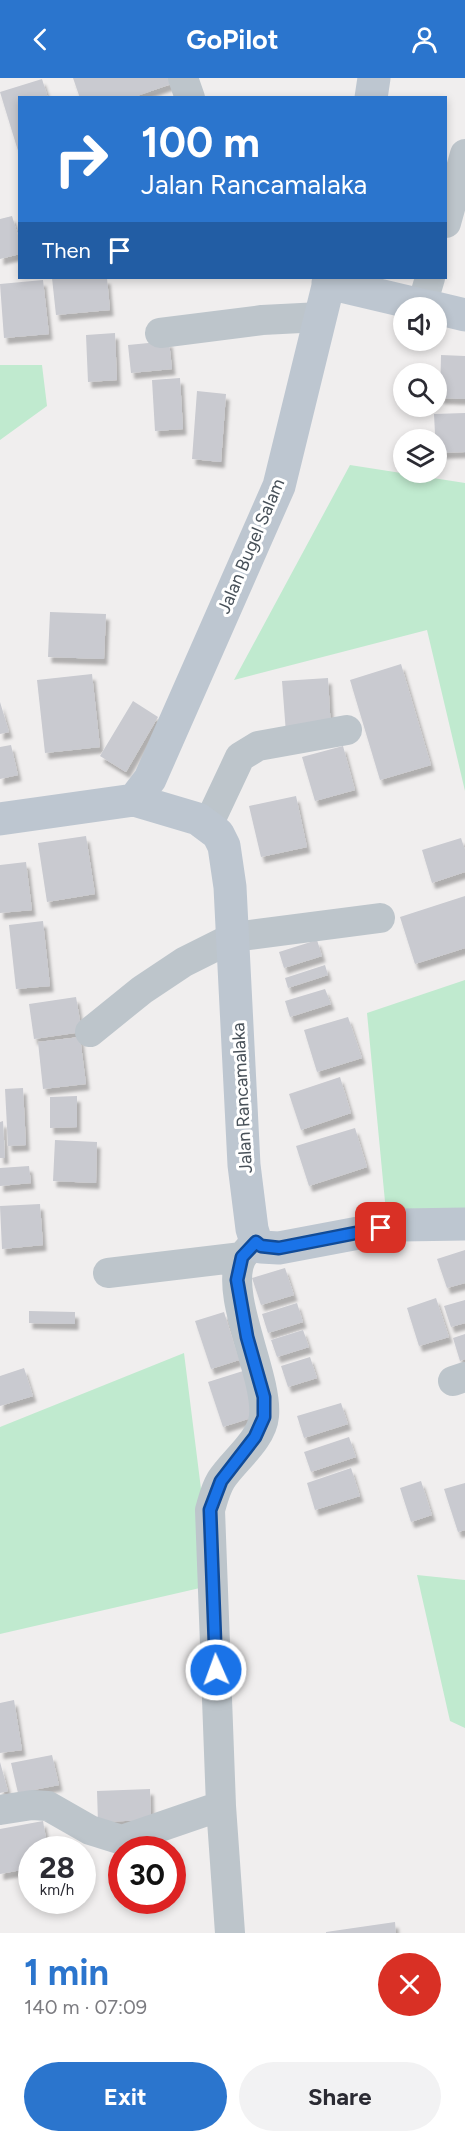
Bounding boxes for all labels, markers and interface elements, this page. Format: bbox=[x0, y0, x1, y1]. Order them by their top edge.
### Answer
icon: back bbox=[24, 23, 57, 56]
text: GoPilot bbox=[186, 23, 279, 56]
icon: person bbox=[408, 23, 441, 56]
text: 100 m bbox=[141, 117, 260, 168]
icon: right bbox=[42, 120, 120, 198]
text: Jalan Rancamalaka bbox=[141, 168, 367, 201]
icon: arrive bbox=[103, 234, 136, 267]
text: Then bbox=[42, 237, 91, 264]
map controls bbox=[393, 297, 447, 483]
button: sound bbox=[393, 297, 447, 351]
button: search bbox=[393, 363, 447, 417]
button: layers bbox=[393, 429, 447, 483]
street label: Jalan Bugel Salam bbox=[213, 475, 289, 617]
street label: Jalan Rancamalaka bbox=[227, 1022, 257, 1174]
pin bbox=[355, 1202, 406, 1253]
icon: arrive bbox=[364, 1211, 397, 1244]
position arrow bbox=[184, 1638, 248, 1702]
speed limit sign: 30 bbox=[108, 1836, 186, 1914]
text: 28 bbox=[39, 1849, 75, 1886]
text: km/h bbox=[40, 1881, 74, 1899]
text: 1 min bbox=[24, 1951, 109, 1994]
button: close bbox=[378, 1953, 441, 2016]
text: 140 m · 07:09 bbox=[24, 1995, 147, 2019]
button: Exit bbox=[24, 2062, 227, 2131]
button: Share bbox=[239, 2062, 441, 2131]

